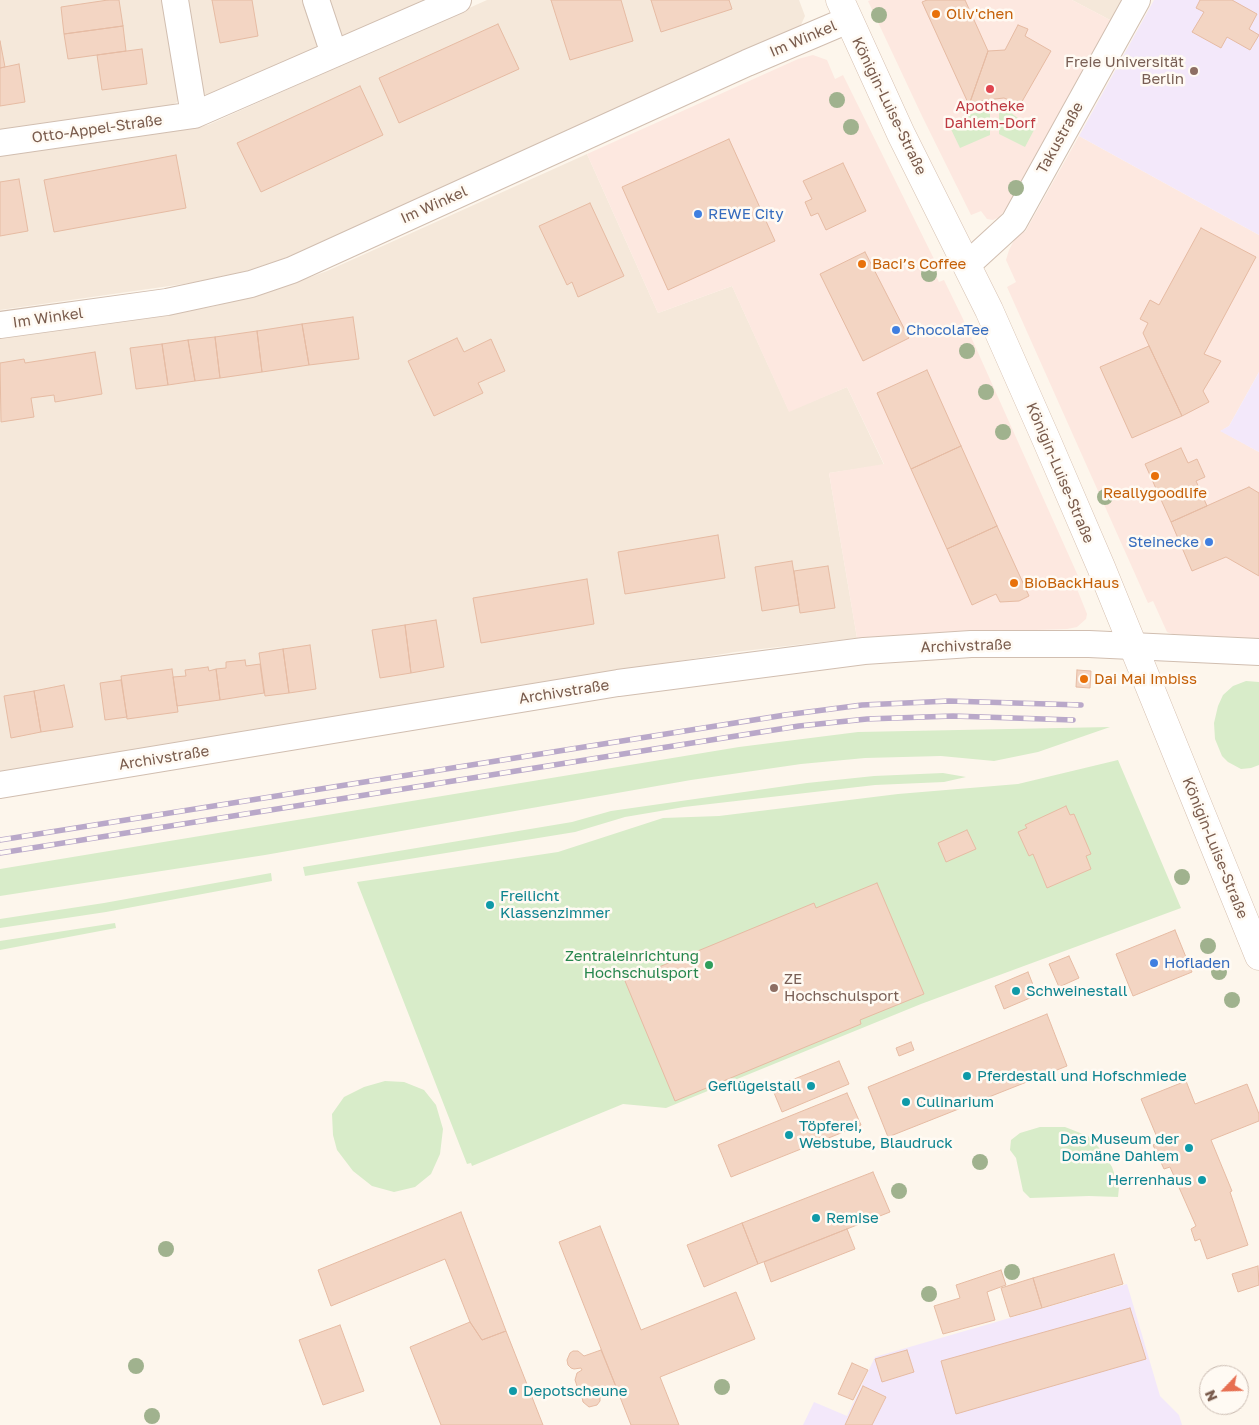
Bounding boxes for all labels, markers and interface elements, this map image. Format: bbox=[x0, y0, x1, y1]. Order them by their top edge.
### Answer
place label: Oliv'chen bbox=[946, 5, 1013, 23]
marker: Oliv'chen bbox=[930, 8, 942, 20]
street label: Im Winkel bbox=[767, 17, 839, 61]
street label: Königin-Luise-Straße bbox=[848, 34, 930, 178]
place label: Freie Universität Berlin bbox=[1065, 53, 1184, 88]
marker: Freie Universität Berlin bbox=[1188, 65, 1200, 77]
marker: Apotheke Dahlem-Dorf bbox=[984, 83, 996, 95]
place label: Apotheke Dahlem-Dorf bbox=[944, 97, 1036, 132]
street label: Takustraße bbox=[1033, 99, 1087, 177]
street label: Otto-Appel-Straße bbox=[31, 111, 163, 147]
street label: Im Winkel bbox=[398, 182, 470, 228]
place label: REWE City bbox=[708, 205, 784, 223]
marker: REWE City bbox=[692, 208, 704, 220]
place label: Baci’s Coffee bbox=[872, 255, 966, 273]
marker: Baci’s Coffee bbox=[856, 258, 868, 270]
street label: Im Winkel bbox=[12, 304, 84, 332]
place label: ChocolaTee bbox=[906, 321, 989, 339]
marker: ChocolaTee bbox=[890, 324, 902, 336]
street label: Königin-Luise-Straße bbox=[1022, 400, 1098, 546]
marker: Reallygoodlife bbox=[1149, 470, 1161, 482]
place label: Reallygoodlife bbox=[1103, 484, 1207, 502]
place label: Steinecke bbox=[1128, 533, 1199, 551]
marker: Steinecke bbox=[1203, 536, 1215, 548]
place label: BioBackHaus bbox=[1024, 574, 1119, 592]
marker: BioBackHaus bbox=[1008, 577, 1020, 589]
street label: Archivstraße bbox=[920, 635, 1012, 657]
place label: Dai Mai Imbiss bbox=[1094, 670, 1197, 688]
marker: Dai Mai Imbiss bbox=[1078, 673, 1090, 685]
street label: Archivstraße bbox=[518, 676, 610, 708]
street label: Archivstraße bbox=[118, 742, 210, 774]
street label: Königin-Luise-Straße bbox=[1178, 775, 1252, 921]
place label: Freilicht Klassenzimmer bbox=[500, 887, 610, 922]
marker: Freilicht Klassenzimmer bbox=[484, 899, 496, 911]
place label: Zentraleinrichtung Hochschulsport bbox=[565, 947, 699, 982]
place label: Hofladen bbox=[1164, 954, 1230, 972]
marker: Hofladen bbox=[1148, 957, 1160, 969]
marker: Zentraleinrichtung Hochschulsport bbox=[703, 959, 715, 971]
place label: ZE Hochschulsport bbox=[784, 970, 899, 1005]
marker: ZE Hochschulsport bbox=[768, 982, 780, 994]
place label: Schweinestall bbox=[1026, 982, 1128, 1000]
marker: Schweinestall bbox=[1010, 985, 1022, 997]
place label: Pferdestall und Hofschmiede bbox=[977, 1067, 1187, 1085]
marker: Pferdestall und Hofschmiede bbox=[961, 1070, 973, 1082]
place label: Geflügelstall bbox=[708, 1077, 801, 1095]
marker: Geflügelstall bbox=[805, 1080, 817, 1092]
place label: Culinarium bbox=[916, 1093, 994, 1111]
marker: Culinarium bbox=[900, 1096, 912, 1108]
place label: Töpferei, Webstube, Blaudruck bbox=[799, 1117, 953, 1152]
marker: Töpferei, Webstube, Blaudruck bbox=[783, 1129, 795, 1141]
place label: Das Museum der Domäne Dahlem bbox=[1060, 1130, 1179, 1165]
marker: Das Museum der Domäne Dahlem bbox=[1183, 1142, 1195, 1154]
place label: Herrenhaus bbox=[1108, 1171, 1192, 1189]
marker: Herrenhaus bbox=[1196, 1174, 1208, 1186]
place label: Remise bbox=[826, 1209, 879, 1227]
marker: Remise bbox=[810, 1212, 822, 1224]
north arrow bbox=[1199, 1365, 1249, 1415]
place label: Depotscheune bbox=[523, 1382, 627, 1400]
marker: Depotscheune bbox=[507, 1385, 519, 1397]
text: N bbox=[1201, 1388, 1221, 1404]

